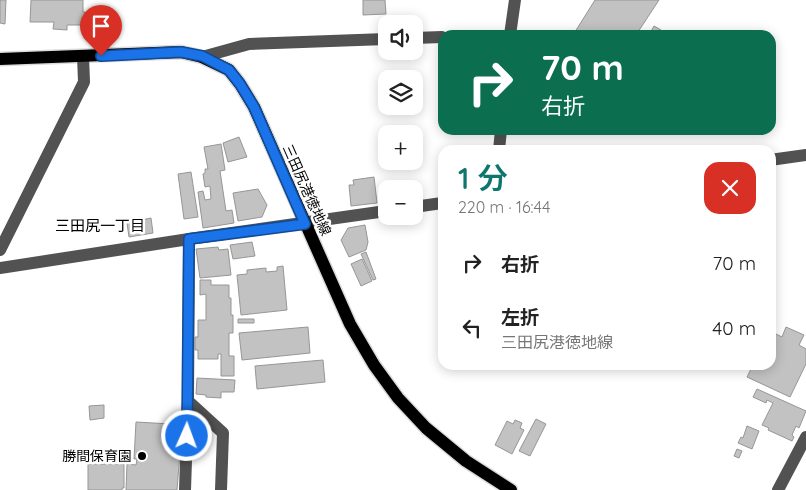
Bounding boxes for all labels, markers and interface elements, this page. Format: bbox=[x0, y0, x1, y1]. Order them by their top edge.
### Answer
pin bbox=[80, 5, 122, 56]
icon: arrive bbox=[87, 12, 115, 40]
map controls bbox=[378, 15, 423, 225]
button: sound bbox=[378, 15, 423, 60]
text: 70 m bbox=[541, 45, 624, 89]
icon: right bbox=[458, 50, 523, 115]
button: layers bbox=[378, 70, 423, 115]
text: 右折 bbox=[541, 92, 585, 120]
button: + bbox=[378, 125, 423, 170]
street label: 三田尻港徳地線 bbox=[279, 142, 335, 238]
text: 1 分 bbox=[458, 159, 508, 197]
button: close bbox=[704, 162, 756, 214]
button: − bbox=[378, 180, 423, 225]
text: 220 m · 16:44 bbox=[458, 197, 550, 217]
district label: 三田尻一丁目 bbox=[55, 216, 145, 235]
icon: right bbox=[458, 249, 486, 277]
text: 70 m bbox=[712, 251, 756, 275]
text: 右折 bbox=[501, 252, 539, 276]
text: 左折 bbox=[501, 305, 539, 329]
icon: left bbox=[458, 314, 486, 342]
text: 40 m bbox=[712, 316, 756, 340]
text: 三田尻港徳地線 bbox=[501, 332, 613, 352]
position arrow bbox=[160, 409, 212, 461]
place label: 勝間保育園 bbox=[62, 447, 132, 465]
marker: 勝間保育園 bbox=[136, 450, 148, 462]

